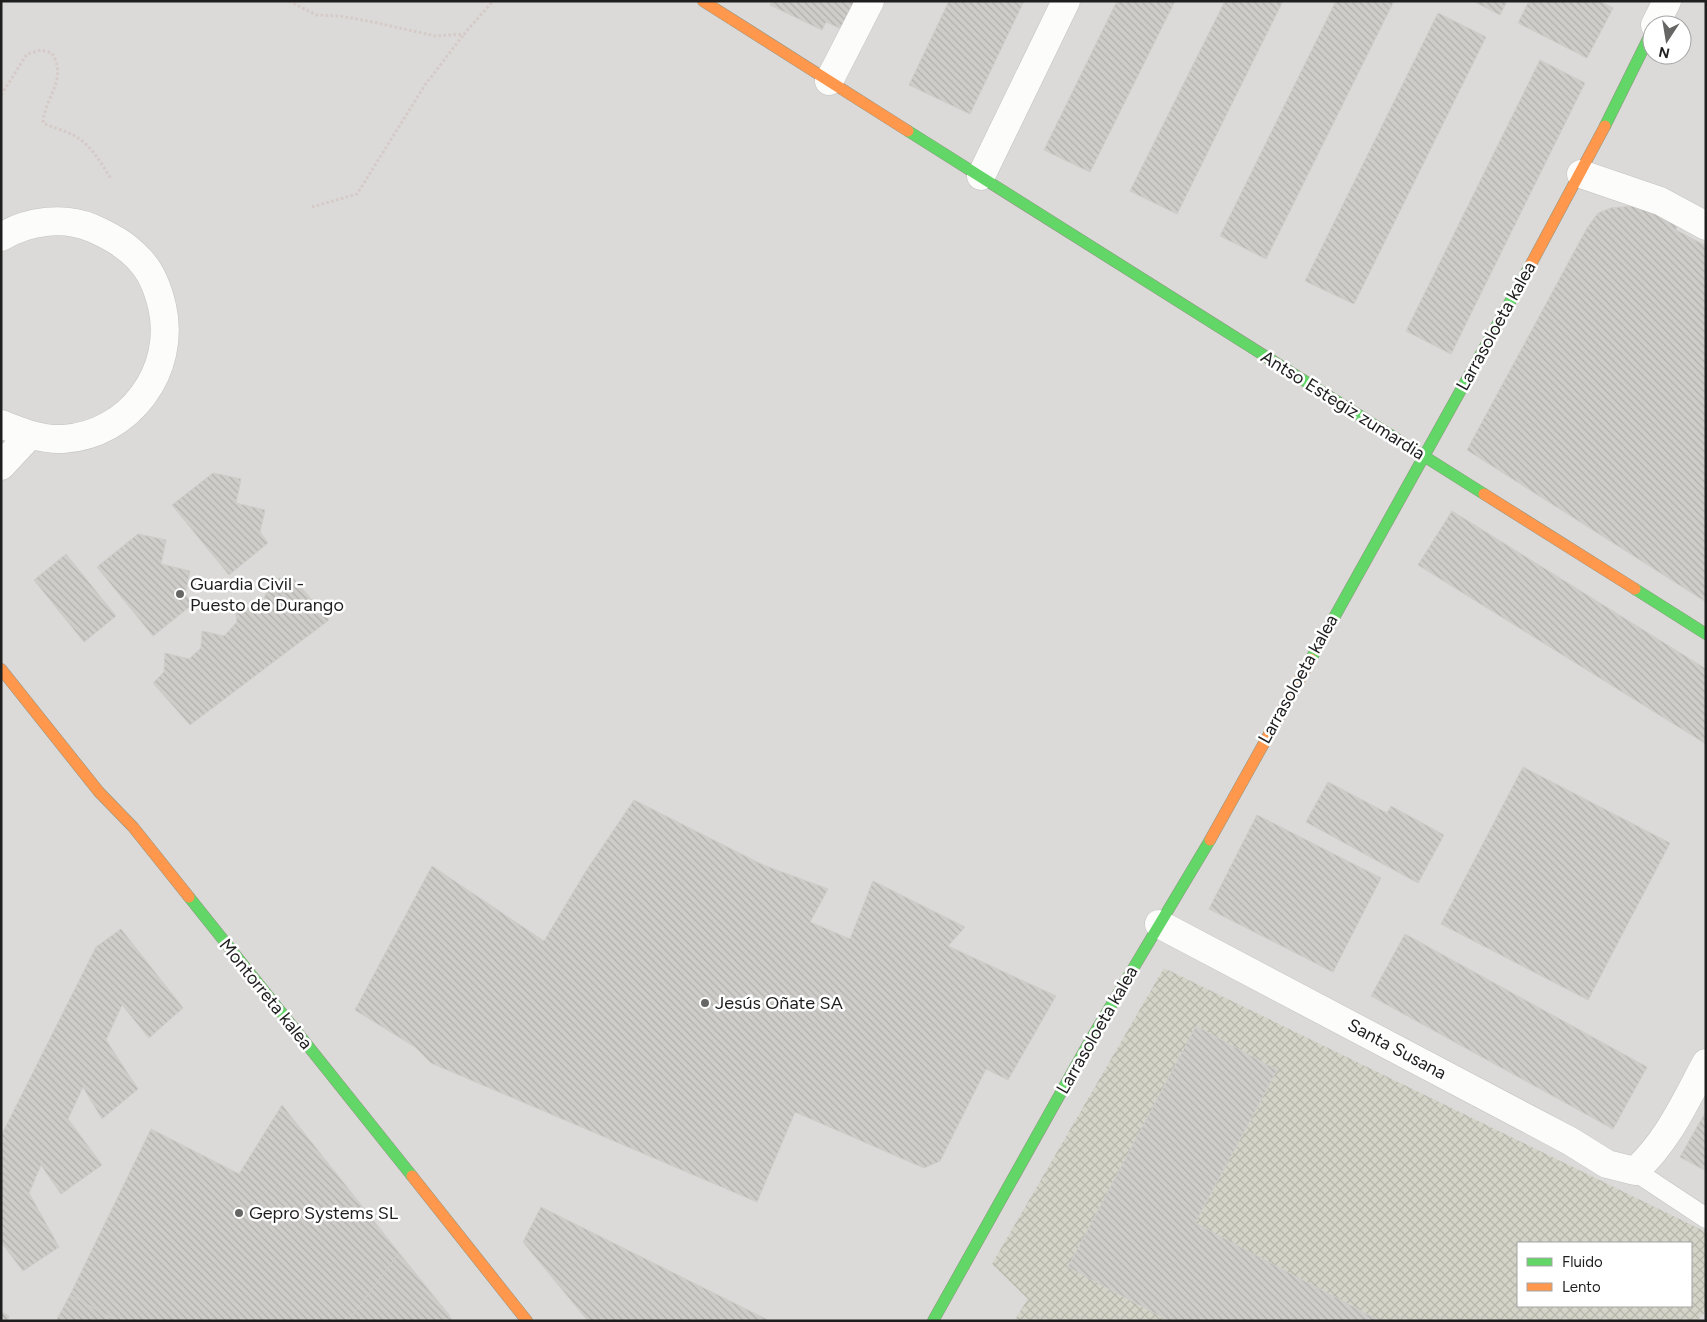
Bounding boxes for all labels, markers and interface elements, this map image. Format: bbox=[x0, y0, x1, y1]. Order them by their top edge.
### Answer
north arrow bbox=[1642, 15, 1692, 65]
text: N bbox=[1657, 43, 1671, 62]
street label: Larrasoloeta kalea bbox=[1451, 258, 1541, 394]
street label: Antso Estegiz zumardia bbox=[1257, 346, 1429, 464]
place label: Guardia Civil - Puesto de Durango bbox=[190, 573, 344, 616]
marker: Guardia Civil - Puesto de Durango bbox=[174, 588, 186, 600]
street label: Larrasoloeta kalea bbox=[1253, 611, 1343, 747]
street label: Montorreta kalea bbox=[215, 934, 317, 1054]
street label: Larrasoloeta kalea bbox=[1051, 962, 1143, 1098]
place label: Jesús Oñate SA bbox=[715, 992, 843, 1014]
marker: Jesús Oñate SA bbox=[699, 997, 711, 1009]
street label: Santa Susana bbox=[1344, 1014, 1450, 1084]
place label: Gepro Systems SL bbox=[249, 1202, 399, 1224]
marker: Gepro Systems SL bbox=[233, 1207, 245, 1219]
legend bbox=[1517, 1242, 1692, 1307]
text: Fluido bbox=[1562, 1253, 1603, 1271]
text: Lento bbox=[1562, 1278, 1601, 1296]

